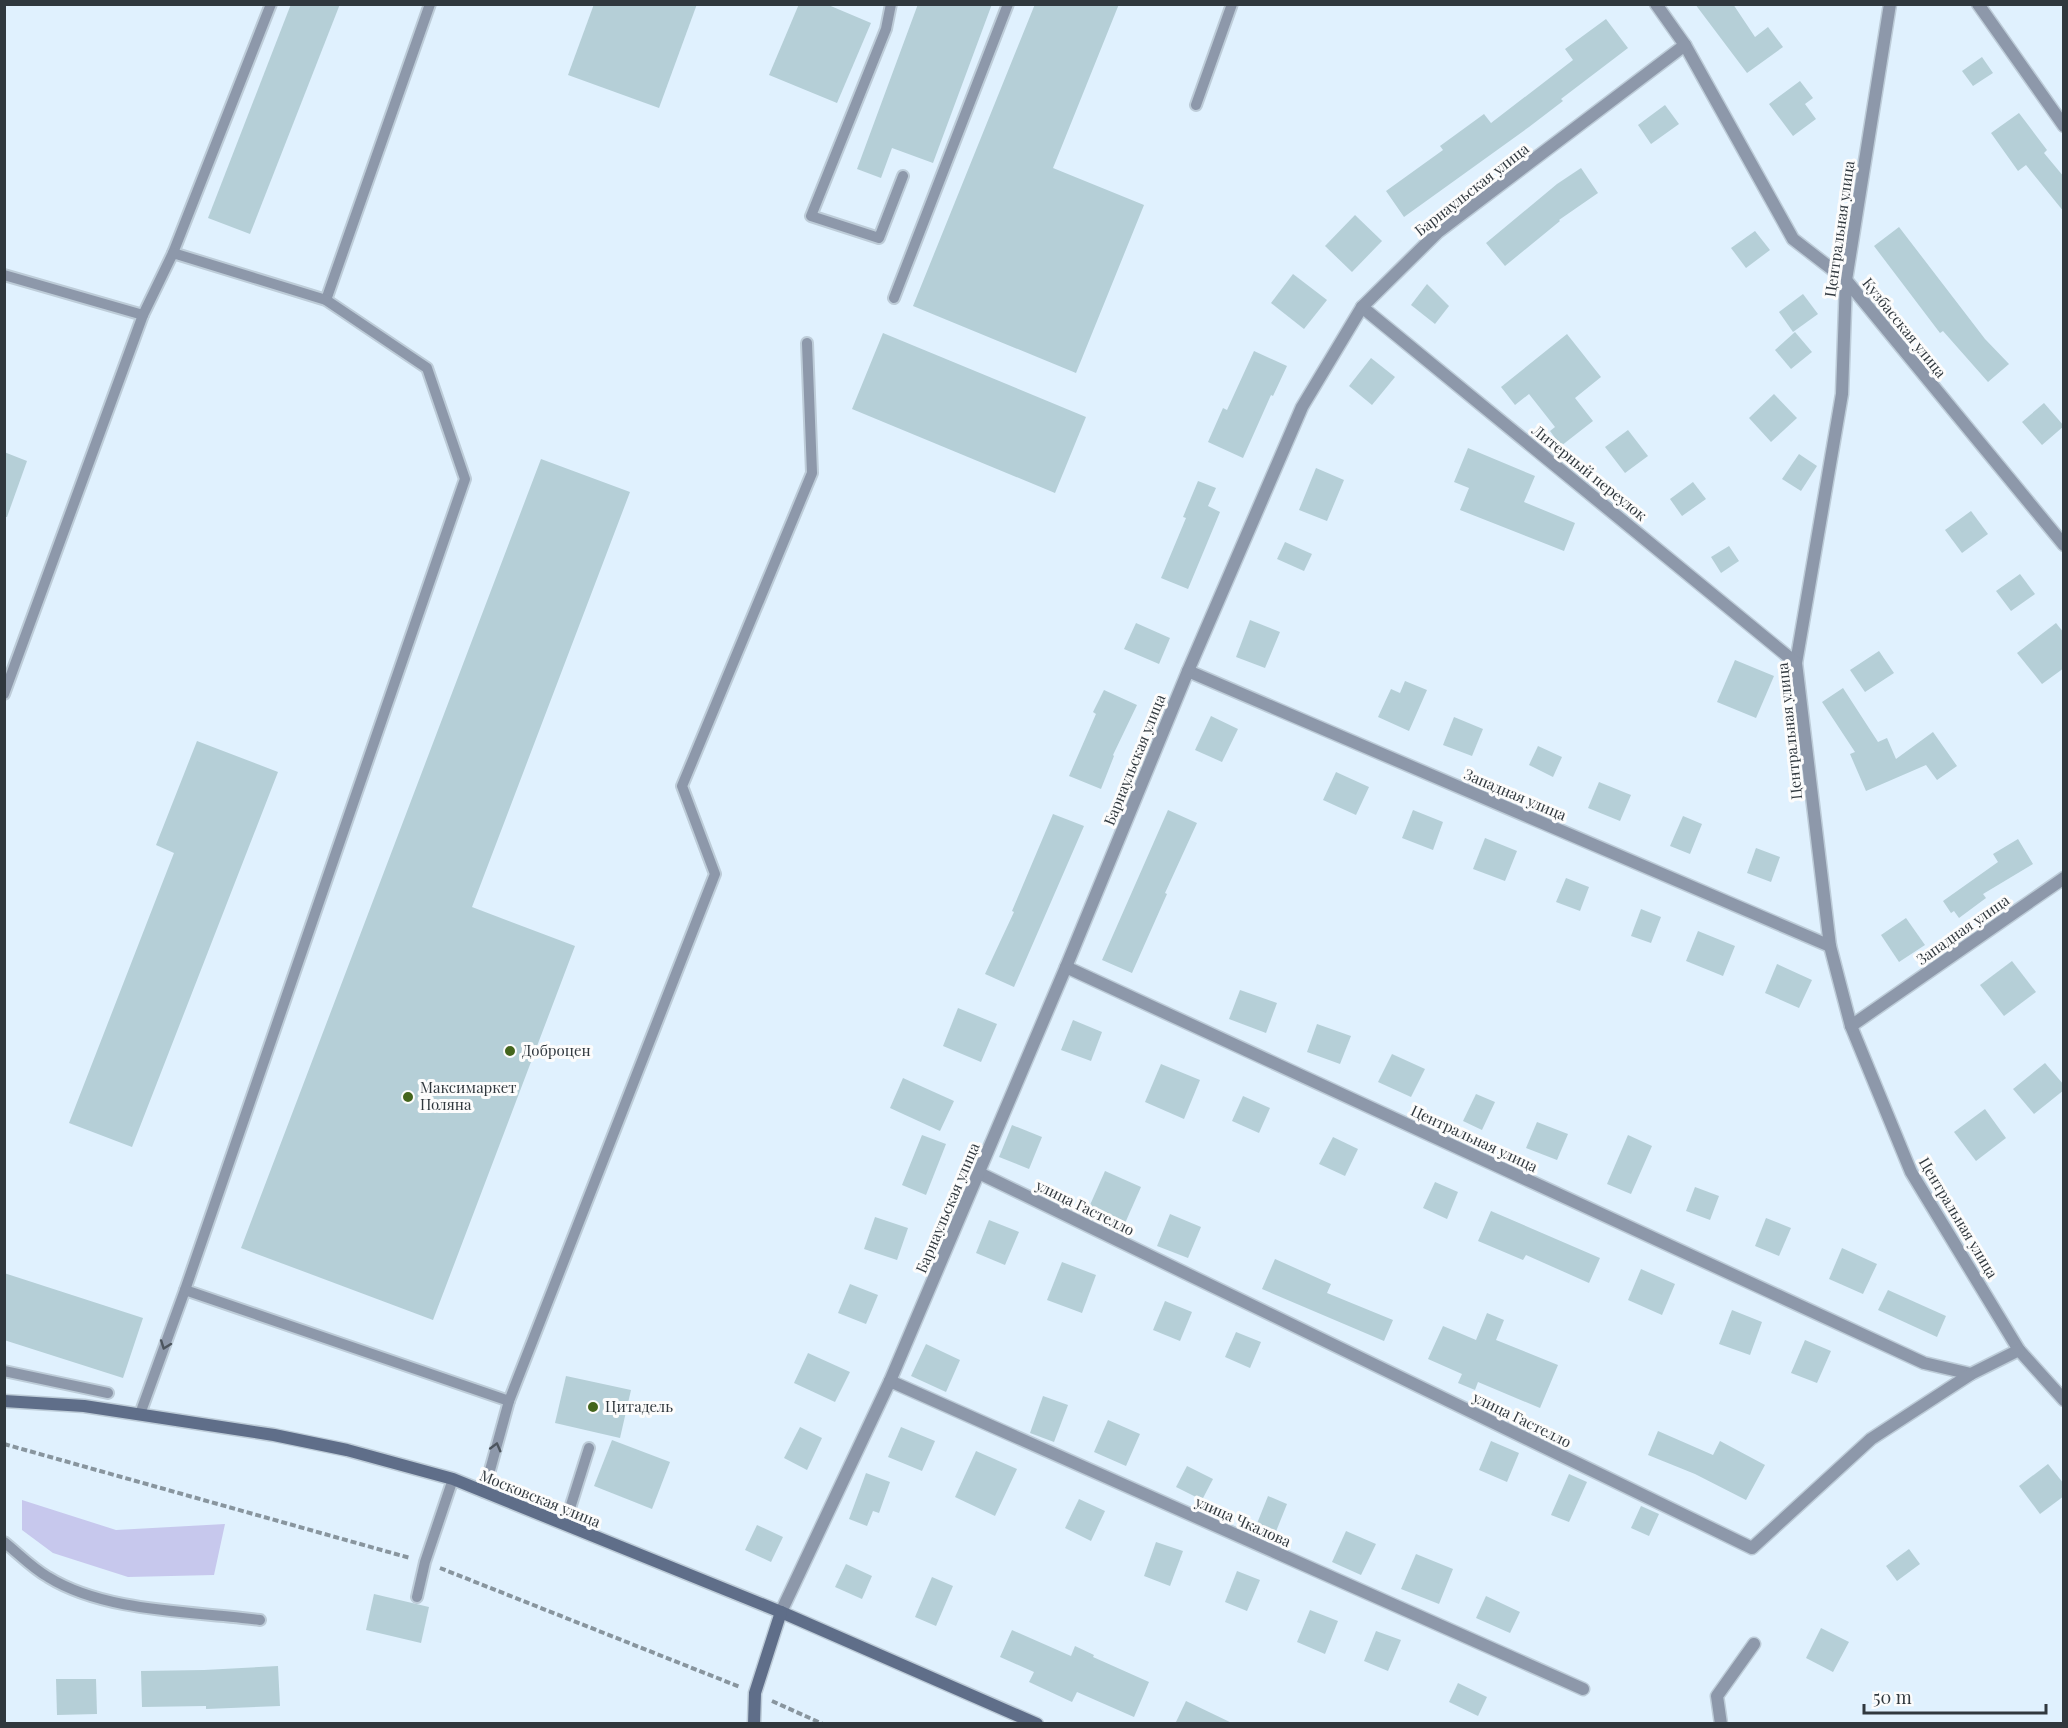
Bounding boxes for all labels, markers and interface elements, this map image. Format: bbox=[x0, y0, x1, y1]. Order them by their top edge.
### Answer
street label: Барнаульская улица bbox=[1410, 138, 1533, 240]
street label: Центральная улица bbox=[1820, 159, 1859, 298]
street label: Кузбасская улица bbox=[1858, 273, 1952, 382]
street label: Литерный переулок bbox=[1527, 419, 1651, 525]
street label: Центральная улица bbox=[1772, 661, 1806, 801]
street label: Барнаульская улица bbox=[1099, 691, 1170, 828]
street label: Западная улица bbox=[1461, 764, 1570, 825]
street label: Западная улица bbox=[1912, 889, 2013, 969]
place label: Доброцен bbox=[522, 1040, 591, 1060]
marker: Доброцен bbox=[503, 1044, 517, 1058]
place label: Максимаркет Поляна bbox=[420, 1077, 517, 1114]
marker: Максимаркет Поляна bbox=[401, 1090, 415, 1104]
street label: Центральная улица bbox=[1408, 1100, 1542, 1176]
street label: Барнаульская улица bbox=[911, 1139, 984, 1276]
street label: Центральная улица bbox=[1915, 1153, 2003, 1282]
street label: улица Гастелло bbox=[1032, 1174, 1138, 1240]
one-way arrow bbox=[160, 1339, 172, 1350]
street label: улица Гастелло bbox=[1469, 1386, 1575, 1452]
place label: Цитадель bbox=[605, 1396, 673, 1416]
marker: Цитадель bbox=[586, 1400, 600, 1414]
one-way arrow bbox=[489, 1442, 502, 1452]
street label: Московская улица bbox=[477, 1465, 604, 1532]
street label: улица Чкалова bbox=[1192, 1491, 1295, 1551]
scale bar bbox=[1864, 1677, 2046, 1715]
text: 50 m bbox=[1873, 1685, 1912, 1709]

